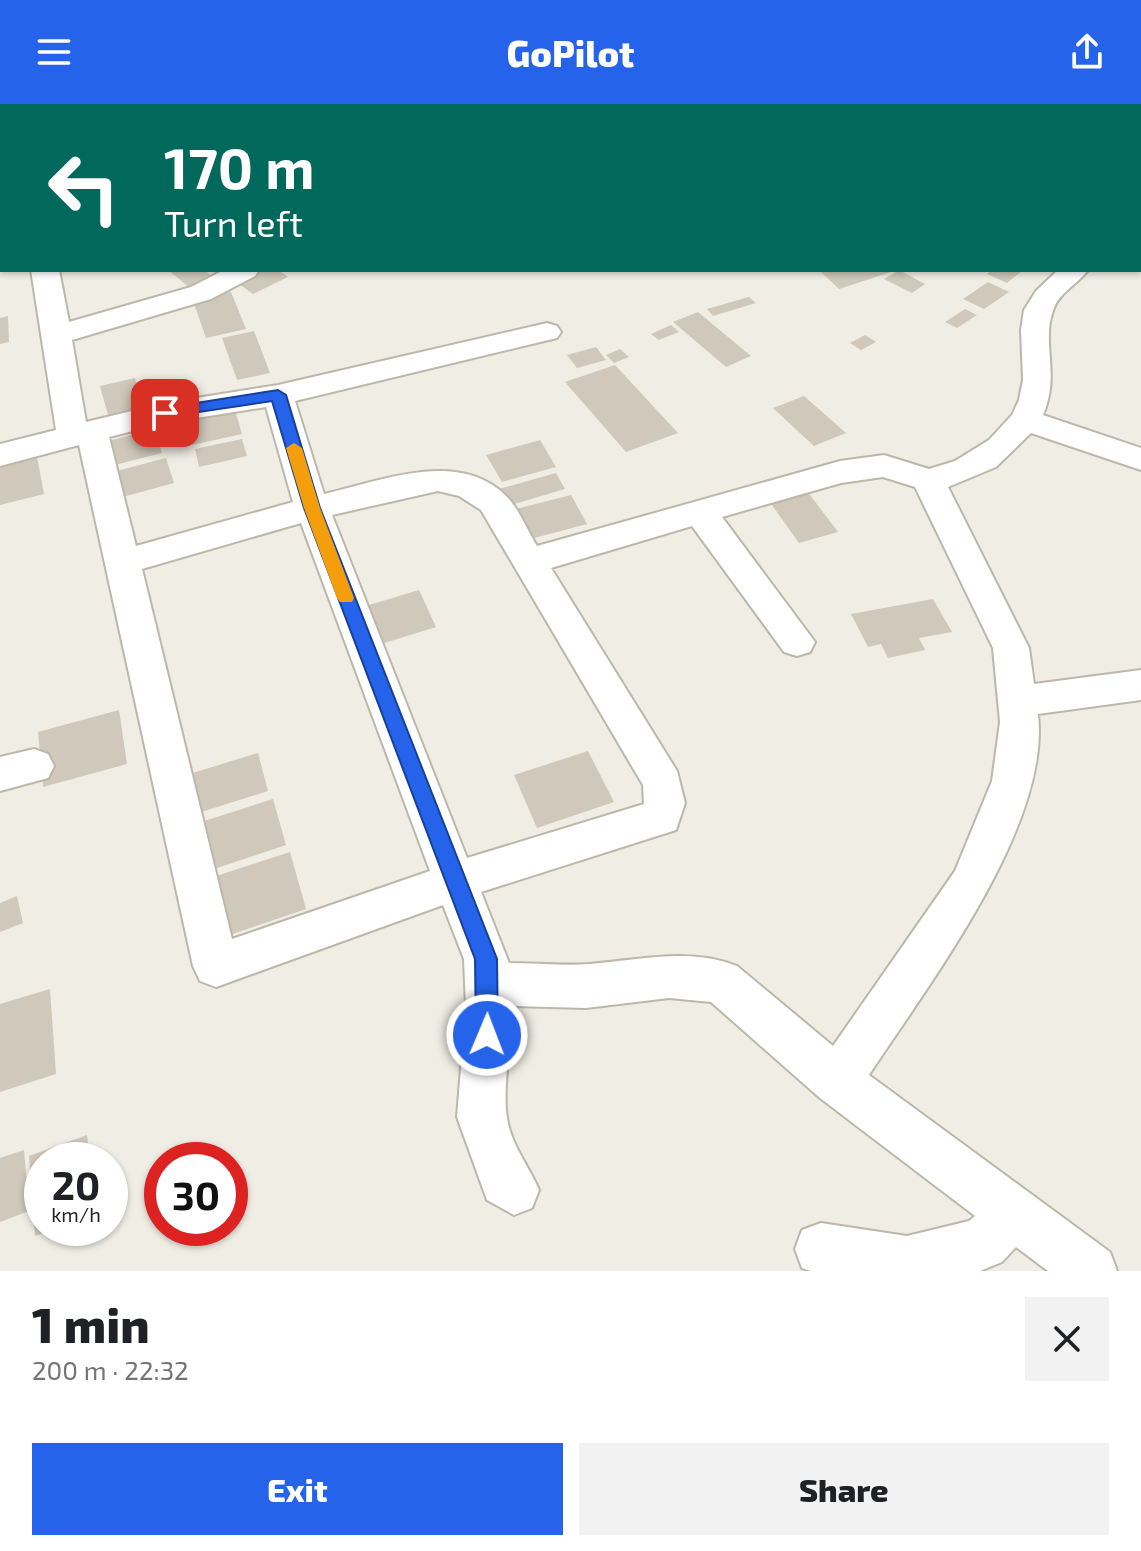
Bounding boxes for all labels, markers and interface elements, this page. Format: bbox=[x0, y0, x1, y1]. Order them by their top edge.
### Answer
icon: menu bbox=[32, 30, 76, 74]
icon: share bbox=[1065, 30, 1109, 74]
text: GoPilot bbox=[507, 31, 634, 74]
text: 170 m bbox=[164, 133, 315, 200]
icon: left bbox=[32, 136, 136, 240]
text: Turn left bbox=[164, 201, 303, 244]
pin bbox=[131, 379, 199, 447]
icon: arrive bbox=[143, 391, 187, 435]
position arrow bbox=[445, 993, 529, 1077]
speed limit sign: 30 bbox=[144, 1142, 248, 1246]
text: 20 bbox=[52, 1160, 100, 1208]
text: km/h bbox=[51, 1202, 101, 1226]
text: 1 min bbox=[32, 1295, 150, 1353]
button: close bbox=[1025, 1297, 1109, 1381]
text: 200 m · 22:32 bbox=[32, 1354, 189, 1385]
button: Exit bbox=[32, 1443, 563, 1535]
button: Share bbox=[579, 1443, 1109, 1535]

